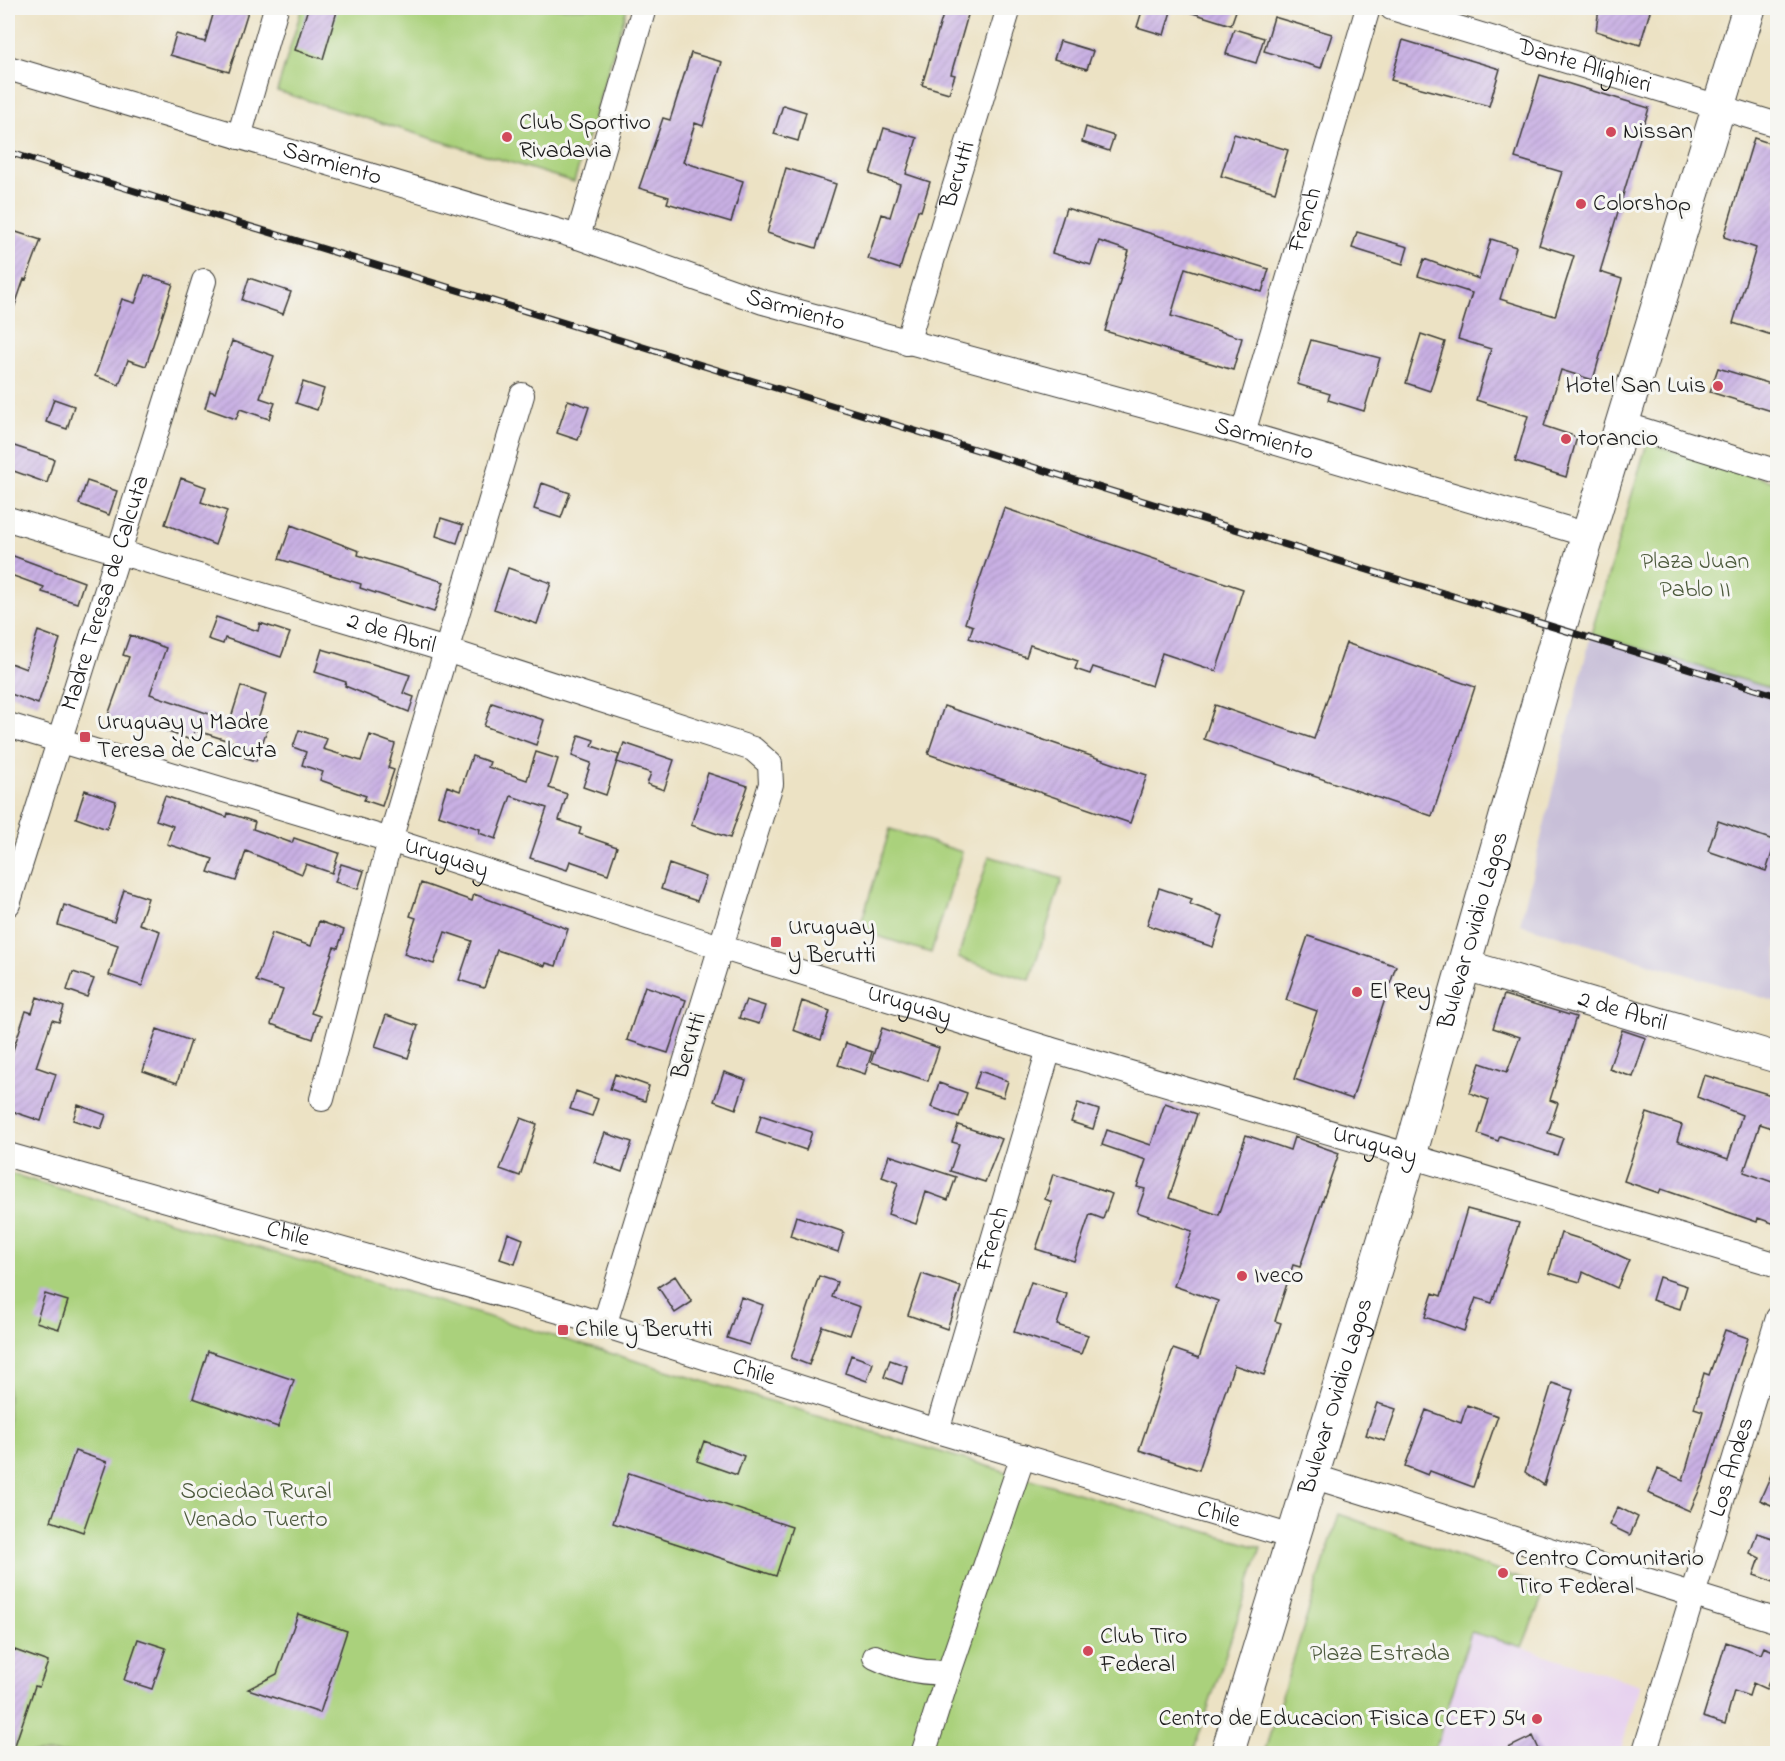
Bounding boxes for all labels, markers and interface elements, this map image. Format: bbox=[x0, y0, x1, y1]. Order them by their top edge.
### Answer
street label: Dante Alighieri bbox=[1512, 29, 1656, 103]
place label: Club Sportivo Rivadavia bbox=[519, 106, 651, 169]
place label: Nissan bbox=[1623, 115, 1693, 150]
marker: Nissan bbox=[1604, 125, 1618, 139]
marker: Club Sportivo Rivadavia bbox=[500, 130, 514, 144]
street label: Sarmiento bbox=[278, 133, 386, 195]
street label: Berutti bbox=[931, 137, 985, 213]
street label: French bbox=[1279, 184, 1332, 257]
place label: Colorshop bbox=[1593, 187, 1691, 222]
marker: Colorshop bbox=[1574, 197, 1588, 211]
street label: Sarmiento bbox=[741, 280, 849, 341]
place label: Hotel San Luis bbox=[1565, 369, 1706, 404]
marker: Hotel San Luis bbox=[1711, 379, 1725, 393]
street label: Sarmiento bbox=[1210, 408, 1318, 470]
place label: torancio bbox=[1578, 422, 1658, 457]
marker: torancio bbox=[1559, 432, 1573, 446]
street label: Madre Teresa de Calcuta bbox=[52, 471, 159, 715]
park label: Plaza Juan Pablo II bbox=[1641, 545, 1749, 608]
street label: 2 de Abril bbox=[342, 604, 440, 663]
place label: Uruguay y Madre Teresa de Calcuta bbox=[97, 706, 277, 769]
marker: Uruguay y Madre Teresa de Calcuta bbox=[78, 730, 92, 744]
street label: Uruguay bbox=[399, 828, 493, 889]
street label: Bulevar Ovidio Lagos bbox=[1429, 828, 1518, 1034]
place label: Uruguay y Berutti bbox=[788, 911, 876, 975]
marker: Uruguay y Berutti bbox=[769, 935, 783, 949]
place label: El Rey bbox=[1369, 975, 1431, 1011]
street label: Uruguay bbox=[862, 976, 956, 1036]
street label: 2 de Abril bbox=[1573, 982, 1671, 1042]
marker: El Rey bbox=[1350, 985, 1364, 999]
street label: Berutti bbox=[663, 1008, 717, 1085]
street label: Uruguay bbox=[1328, 1116, 1421, 1176]
street label: French bbox=[967, 1203, 1019, 1277]
street label: Chile bbox=[262, 1211, 314, 1257]
place label: Iveco bbox=[1254, 1259, 1304, 1294]
marker: Iveco bbox=[1235, 1269, 1249, 1283]
street label: Bulevar Ovidio Lagos bbox=[1290, 1294, 1383, 1500]
place label: Chile y Berutti bbox=[575, 1313, 712, 1349]
marker: Chile y Berutti bbox=[556, 1323, 570, 1337]
street label: Chile bbox=[728, 1349, 780, 1396]
street label: Los Andes bbox=[1700, 1413, 1764, 1521]
park label: Sociedad Rural Venado Tuerto bbox=[181, 1475, 331, 1538]
street label: Chile bbox=[1193, 1492, 1245, 1538]
place label: Centro Comunitario Tiro Federal bbox=[1515, 1542, 1704, 1605]
marker: Centro Comunitario Tiro Federal bbox=[1496, 1566, 1510, 1580]
place label: Club Tiro Federal bbox=[1099, 1620, 1188, 1683]
park label: Plaza Estrada bbox=[1310, 1637, 1450, 1672]
marker: Club Tiro Federal bbox=[1081, 1644, 1095, 1658]
place label: Centro de Educacion Fisica (CEF) 54 bbox=[1158, 1702, 1525, 1737]
marker: Centro de Educacion Fisica (CEF) 54 bbox=[1530, 1712, 1544, 1726]

